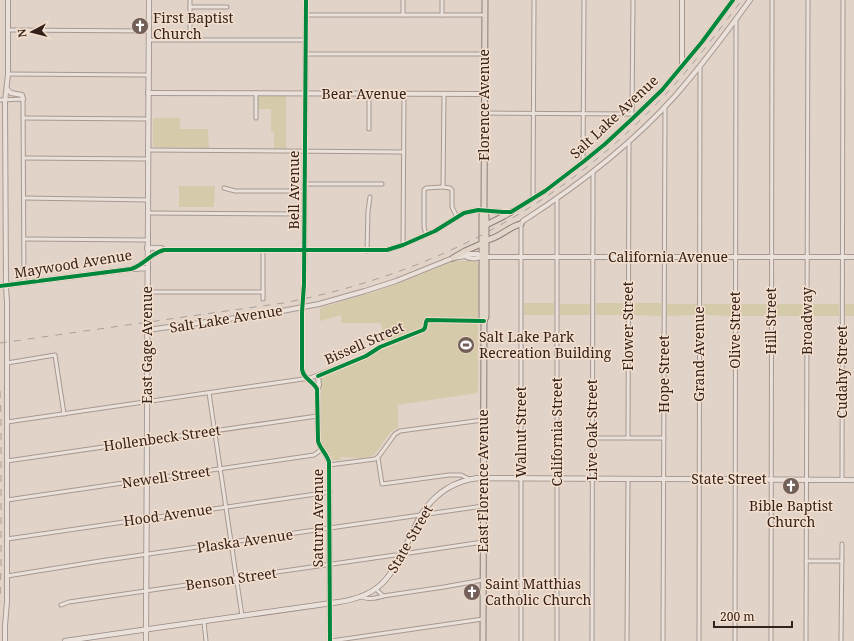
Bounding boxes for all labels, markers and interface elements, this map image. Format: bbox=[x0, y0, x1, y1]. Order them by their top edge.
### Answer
place label: First Baptist Church bbox=[153, 8, 234, 43]
north arrow bbox=[12, 12, 52, 52]
church icon: First Baptist Church bbox=[130, 16, 150, 36]
text: N bbox=[14, 28, 30, 38]
street label: Florence Avenue bbox=[474, 49, 493, 161]
street label: Salt Lake Avenue bbox=[565, 71, 662, 162]
street label: Bear Avenue bbox=[322, 84, 406, 103]
street label: Bell Avenue bbox=[284, 150, 303, 230]
street label: Maywood Avenue bbox=[13, 245, 133, 282]
street label: California Avenue bbox=[608, 247, 728, 266]
street label: Flower Street bbox=[618, 281, 637, 371]
street label: East Gage Avenue bbox=[137, 286, 156, 404]
street label: Hill Street bbox=[761, 287, 780, 354]
street label: Broadway bbox=[797, 287, 816, 355]
street label: Olive Street bbox=[725, 291, 744, 369]
street label: Salt Lake Avenue bbox=[168, 300, 284, 337]
street label: Grand Avenue bbox=[689, 306, 708, 402]
street label: Bissell Street bbox=[321, 317, 407, 369]
street label: Cudahy Street bbox=[832, 325, 851, 419]
place label: Salt Lake Park Recreation Building bbox=[479, 327, 612, 362]
sports icon: Salt Lake Park Recreation Building bbox=[456, 335, 476, 355]
street label: Hope Street bbox=[654, 335, 673, 413]
street label: California Street bbox=[547, 377, 566, 487]
street label: Live Oak Street bbox=[582, 379, 601, 481]
street label: Walnut Street bbox=[511, 386, 530, 478]
street label: East Florence Avenue bbox=[473, 409, 492, 553]
street label: Hollenbeck Street bbox=[102, 420, 222, 455]
street label: Newell Street bbox=[120, 461, 211, 492]
street label: Saturn Avenue bbox=[308, 469, 327, 567]
street label: State Street bbox=[691, 469, 767, 488]
church icon: Bible Baptist Church bbox=[781, 476, 801, 496]
place label: Bible Baptist Church bbox=[749, 496, 833, 531]
street label: Hood Avenue bbox=[122, 499, 214, 530]
street label: State Street bbox=[382, 501, 437, 576]
street label: Plaska Avenue bbox=[196, 524, 294, 557]
street label: Benson Street bbox=[184, 563, 278, 594]
place label: Saint Matthias Catholic Church bbox=[485, 574, 592, 609]
church icon: Saint Matthias Catholic Church bbox=[462, 582, 482, 602]
scale bar bbox=[714, 603, 792, 629]
text: 200 m bbox=[720, 608, 755, 625]

